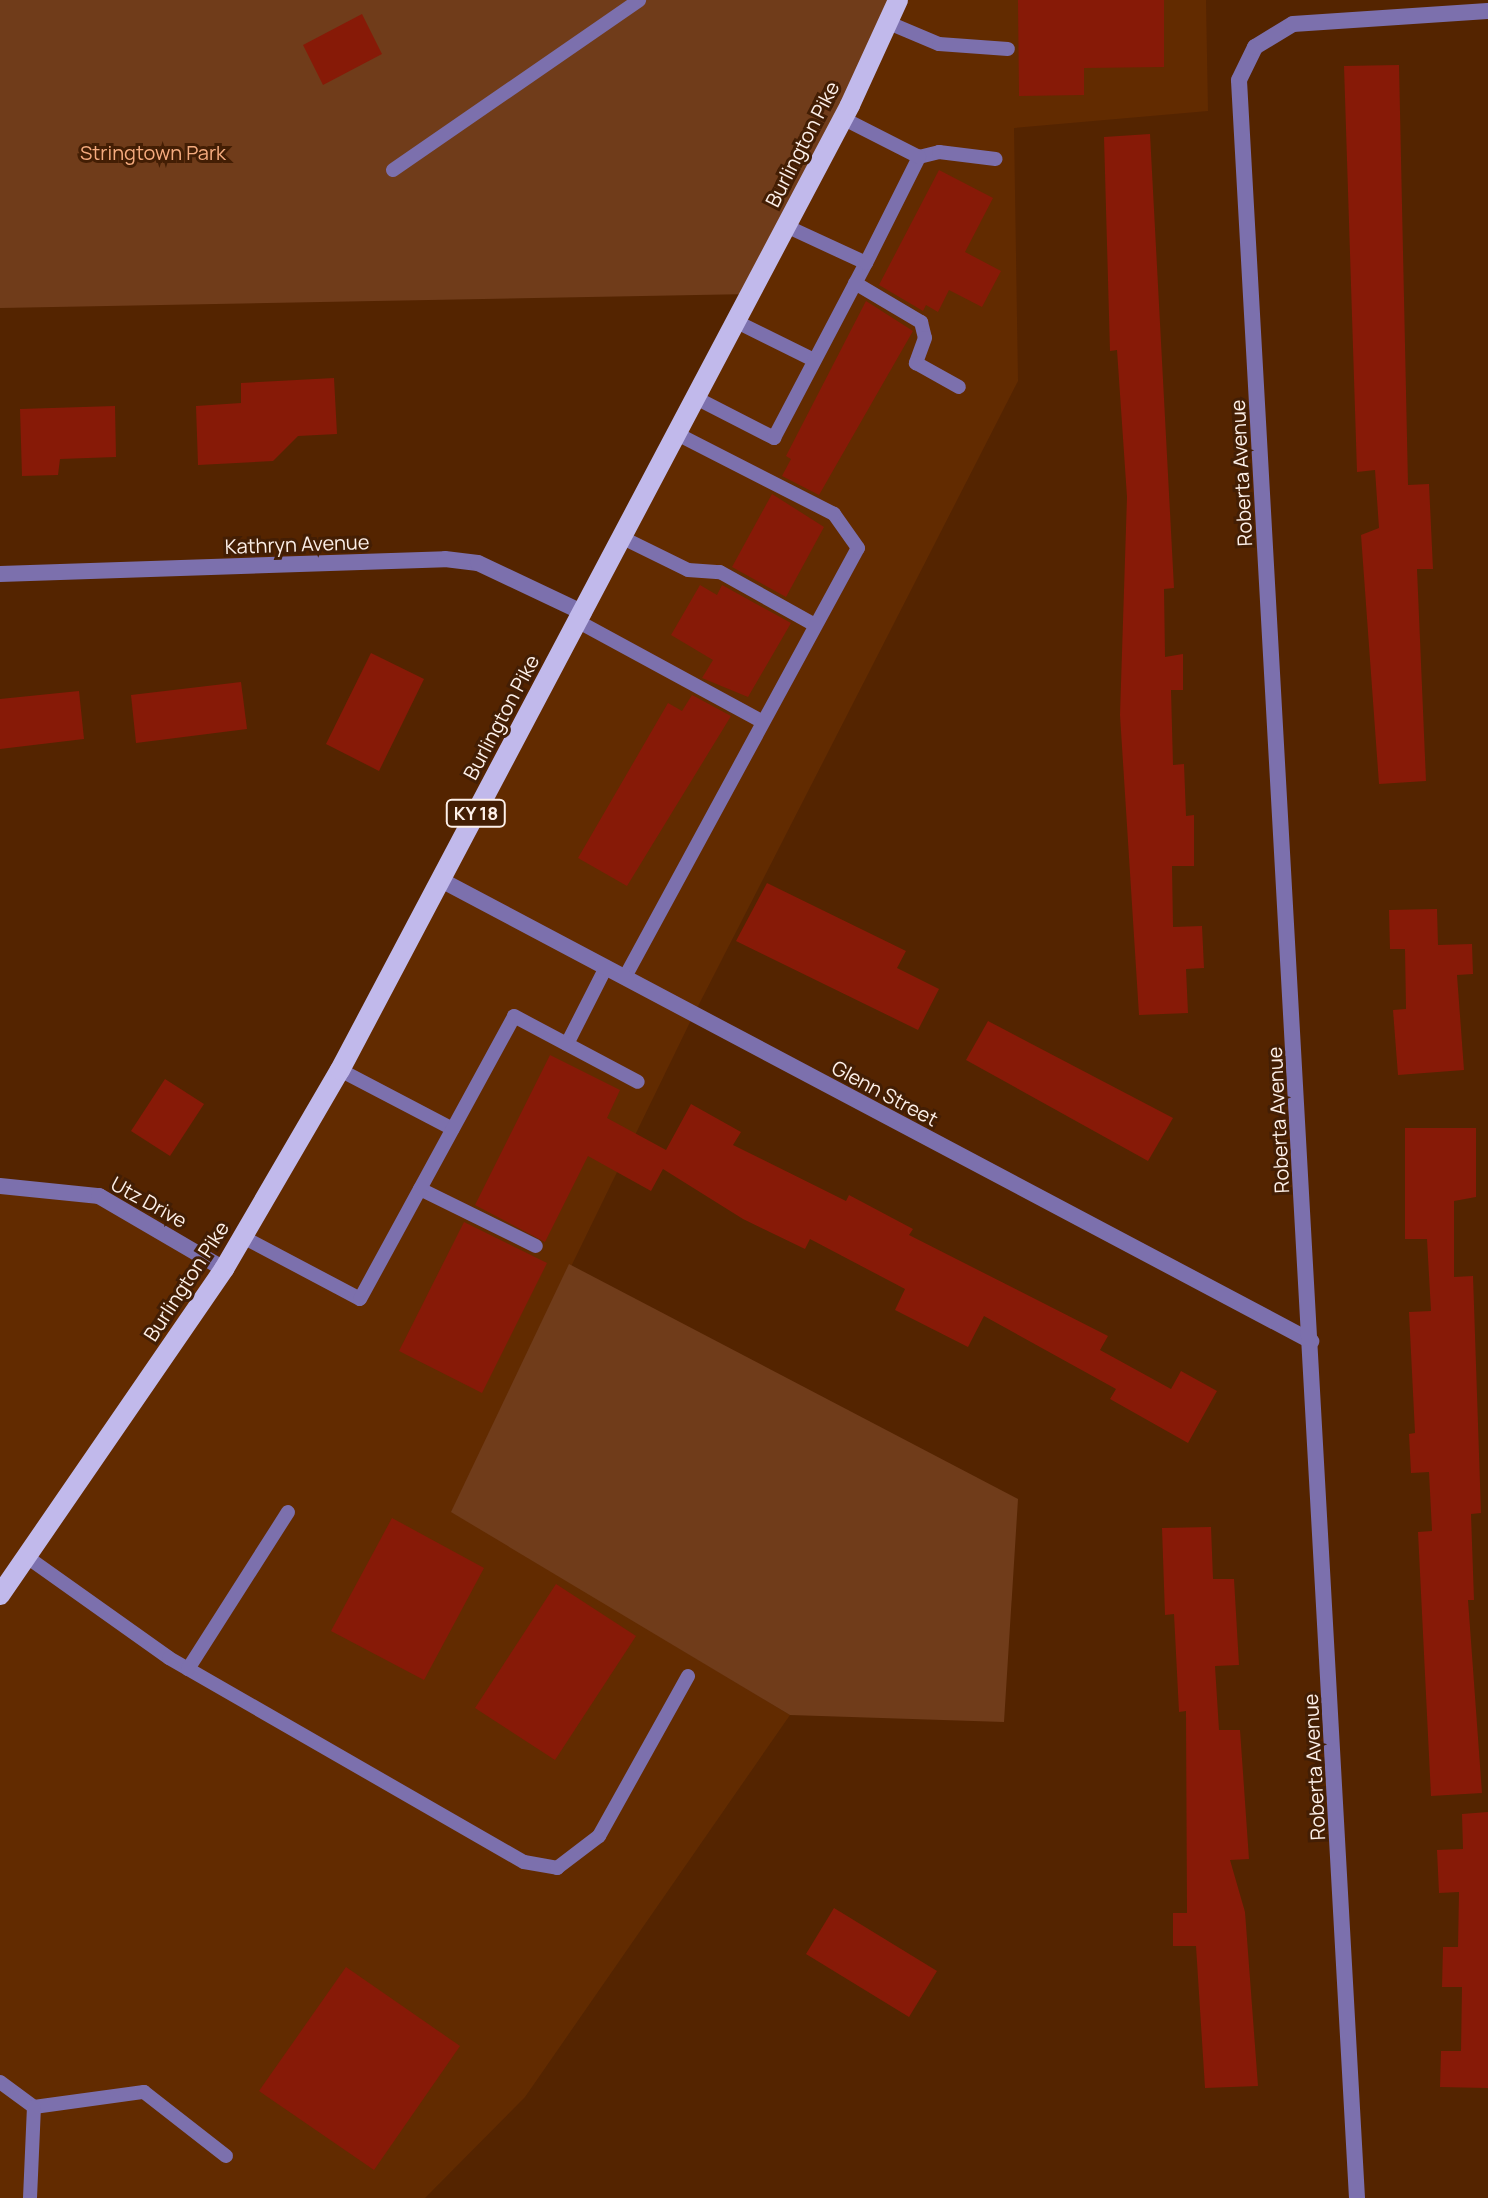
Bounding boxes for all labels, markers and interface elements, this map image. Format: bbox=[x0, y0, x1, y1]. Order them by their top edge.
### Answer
street label: Burlington Pike bbox=[760, 77, 844, 211]
park label: Stringtown Park bbox=[80, 140, 226, 164]
street label: Roberta Avenue bbox=[1225, 399, 1257, 547]
street label: Kathryn Avenue bbox=[224, 529, 370, 559]
street label: Burlington Pike bbox=[458, 650, 544, 784]
road number: KY 18 bbox=[444, 799, 508, 827]
street label: Roberta Avenue bbox=[1262, 1046, 1294, 1194]
street label: Glenn Street bbox=[828, 1055, 942, 1131]
street label: Utz Drive bbox=[107, 1171, 191, 1233]
street label: Burlington Pike bbox=[138, 1217, 234, 1345]
street label: Roberta Avenue bbox=[1298, 1693, 1330, 1841]

